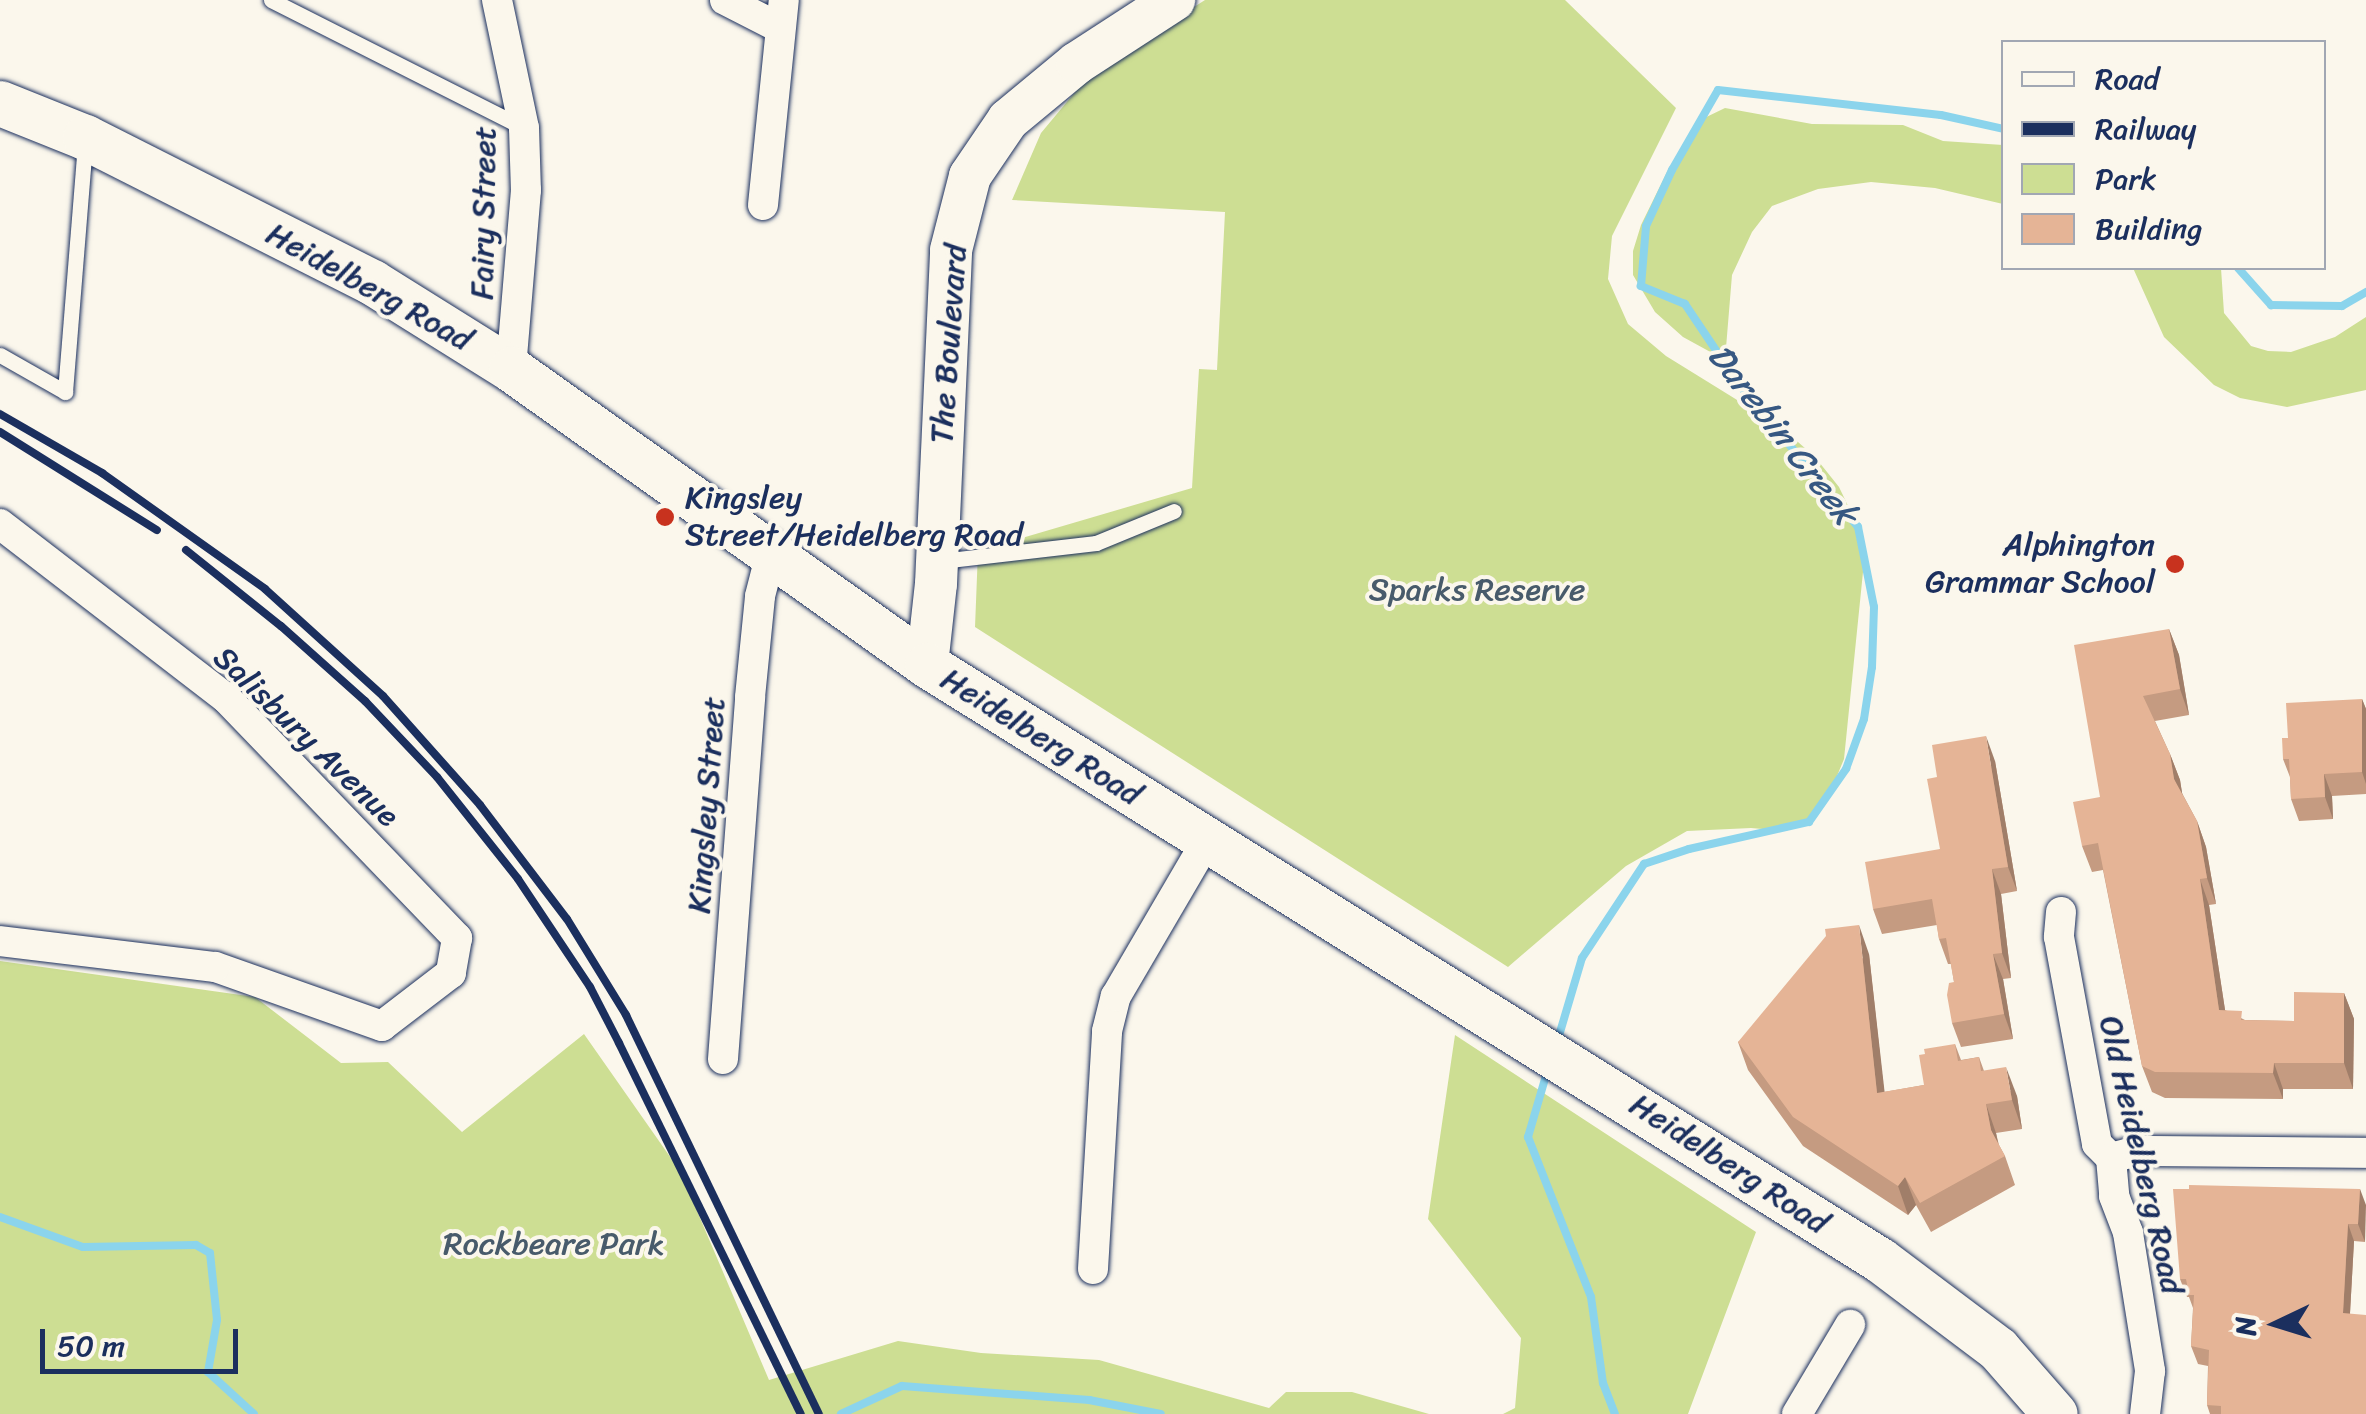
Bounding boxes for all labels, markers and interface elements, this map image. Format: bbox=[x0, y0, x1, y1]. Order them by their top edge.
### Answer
legend bbox=[2001, 40, 2326, 270]
text: Road bbox=[2095, 52, 2159, 106]
text: Railway bbox=[2095, 102, 2196, 156]
street label: Fairy Street bbox=[463, 126, 505, 300]
text: Park bbox=[2095, 152, 2157, 206]
text: Building bbox=[2095, 202, 2202, 256]
street label: Heidelberg Road bbox=[260, 215, 478, 359]
street label: The Boulevard bbox=[923, 244, 975, 444]
water label: Darebin Creek bbox=[1699, 335, 1867, 533]
place label: Kingsley Street/Heidelberg Road bbox=[685, 480, 1023, 555]
marker: Kingsley Street/Heidelberg Road bbox=[654, 506, 676, 528]
place label: Alphington Grammar School bbox=[1925, 527, 2155, 602]
marker: Alphington Grammar School bbox=[2164, 553, 2186, 575]
park label: Sparks Reserve bbox=[1369, 571, 1585, 609]
street label: Salisbury Avenue bbox=[205, 639, 407, 835]
street label: Heidelberg Road bbox=[934, 660, 1148, 814]
street label: Kingsley Street bbox=[680, 695, 734, 915]
street label: Old Heidelberg Road bbox=[2090, 1012, 2192, 1298]
street label: Heidelberg Road bbox=[1622, 1086, 1836, 1242]
park label: Rockbeare Park bbox=[443, 1225, 665, 1263]
north arrow bbox=[2226, 1274, 2326, 1374]
scale bar bbox=[45, 1309, 242, 1371]
text: N bbox=[2220, 1315, 2271, 1338]
text: 50 m bbox=[57, 1319, 125, 1373]

